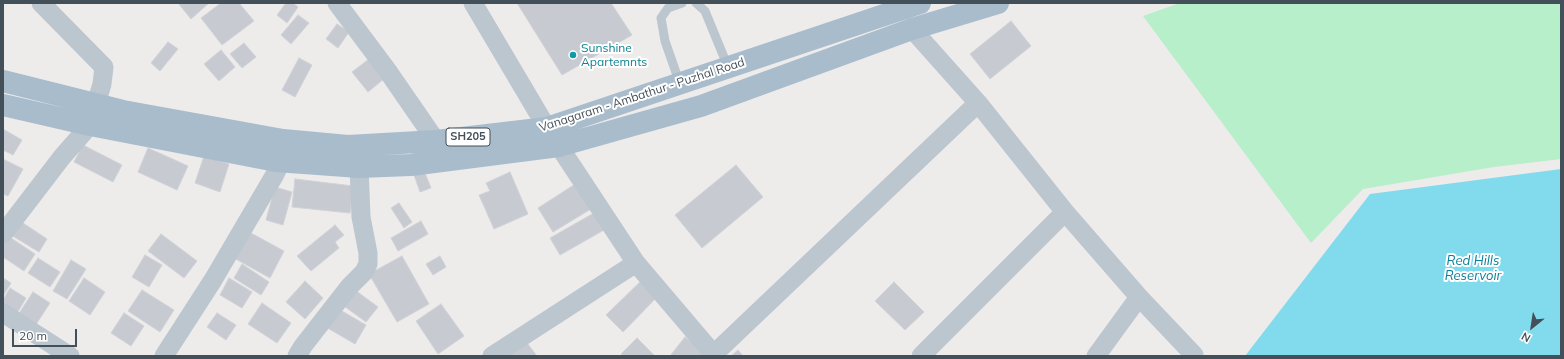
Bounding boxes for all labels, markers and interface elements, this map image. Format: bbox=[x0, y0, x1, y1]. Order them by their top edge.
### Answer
place label: Sunshine Apartemnts bbox=[581, 41, 647, 69]
marker: Sunshine Apartemnts bbox=[568, 50, 578, 60]
street label: Vanagaram - Ambathur - Puzhal Road bbox=[537, 55, 747, 135]
road number: SH205 bbox=[446, 128, 490, 146]
water label: Red Hills Reservoir bbox=[1445, 253, 1501, 284]
north arrow bbox=[1512, 307, 1552, 347]
scale bar bbox=[14, 321, 79, 347]
text: 20 m bbox=[19, 328, 47, 343]
text: N bbox=[1519, 329, 1533, 346]

